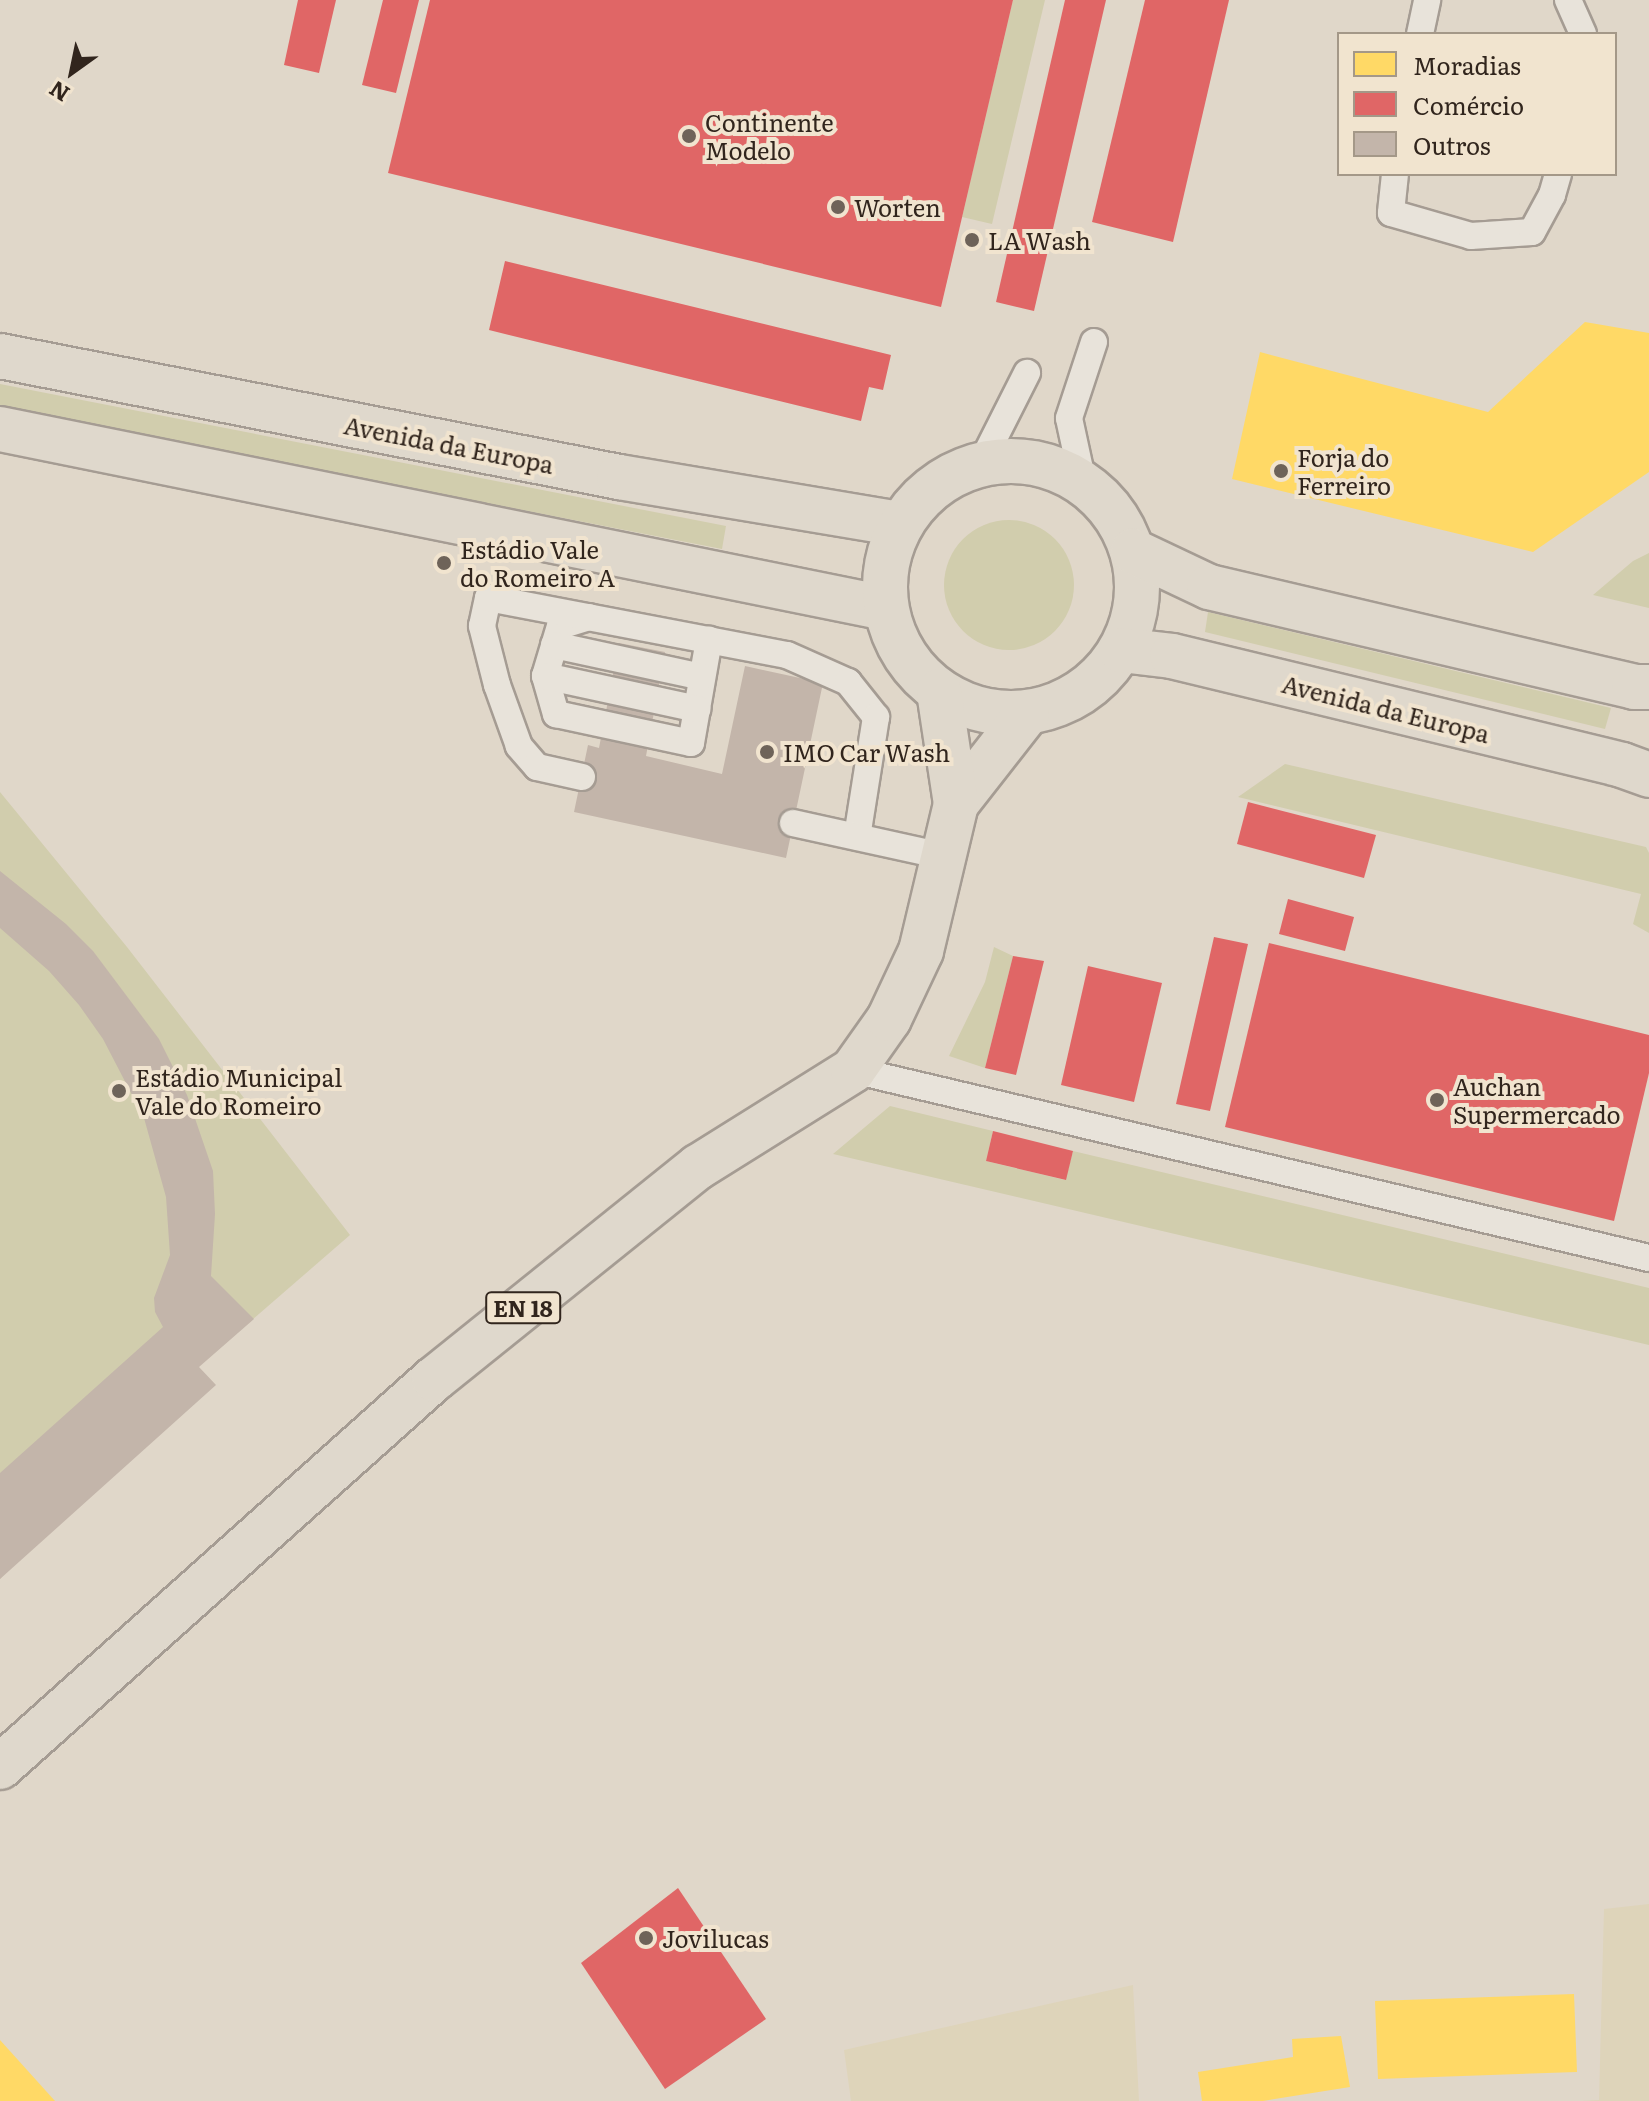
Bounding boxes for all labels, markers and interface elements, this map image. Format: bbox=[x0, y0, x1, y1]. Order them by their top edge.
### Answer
north arrow bbox=[32, 32, 112, 112]
legend bbox=[1337, 32, 1617, 176]
text: Moradias bbox=[1413, 47, 1521, 82]
text: N bbox=[42, 74, 75, 111]
text: Comércio bbox=[1413, 87, 1524, 122]
place label: Continente Modelo bbox=[705, 108, 834, 164]
marker: Continente Modelo bbox=[680, 127, 698, 145]
text: Outros bbox=[1413, 127, 1491, 162]
place label: Worten bbox=[854, 193, 941, 221]
marker: Worten bbox=[829, 198, 847, 216]
place label: LA Wash bbox=[988, 226, 1091, 254]
marker: LA Wash bbox=[963, 231, 981, 249]
street label: Avenida da Europa bbox=[342, 410, 556, 478]
place label: Forja do Ferreiro bbox=[1297, 443, 1391, 499]
marker: Forja do Ferreiro bbox=[1272, 462, 1290, 480]
place label: Estádio Vale do Romeiro A bbox=[460, 535, 615, 591]
marker: Estádio Vale do Romeiro A bbox=[435, 554, 453, 572]
street label: Avenida da Europa bbox=[1279, 668, 1493, 748]
place label: IMO Car Wash bbox=[783, 738, 950, 766]
marker: IMO Car Wash bbox=[758, 743, 776, 761]
place label: Estádio Municipal Vale do Romeiro bbox=[135, 1063, 342, 1119]
place label: Auchan Supermercado bbox=[1453, 1072, 1620, 1128]
marker: Estádio Municipal Vale do Romeiro bbox=[110, 1082, 128, 1100]
marker: Auchan Supermercado bbox=[1428, 1091, 1446, 1109]
road number: EN 18 bbox=[485, 1290, 561, 1326]
place label: Jovilucas bbox=[662, 1924, 769, 1952]
marker: Jovilucas bbox=[637, 1929, 655, 1947]

